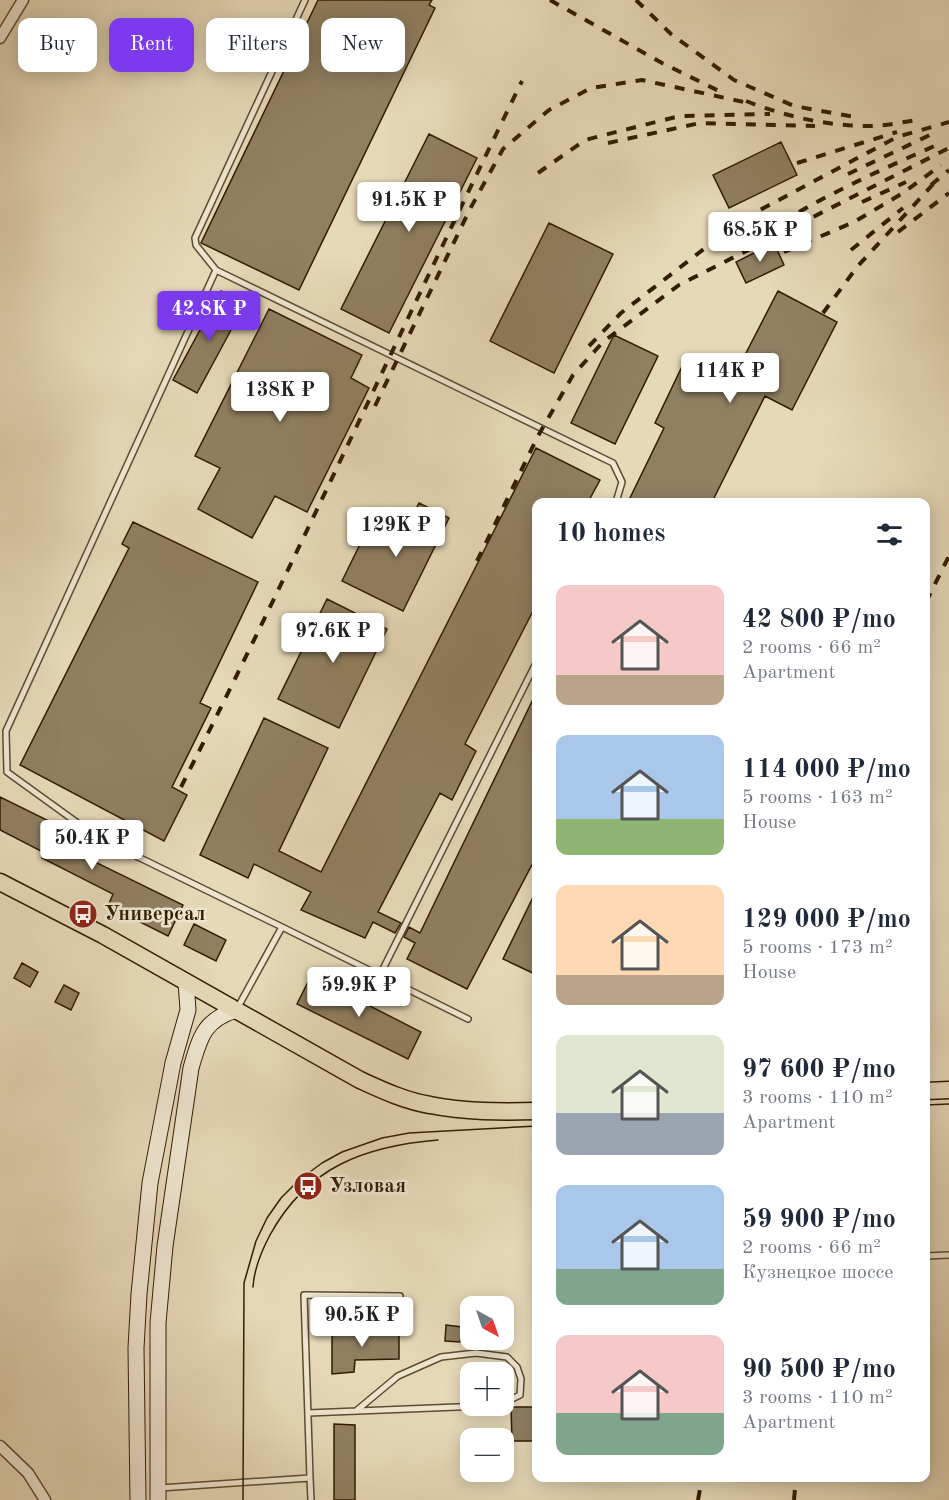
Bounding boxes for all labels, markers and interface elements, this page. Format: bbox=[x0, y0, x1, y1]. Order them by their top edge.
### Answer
chip: Buy bbox=[18, 18, 97, 72]
chip: Rent bbox=[109, 18, 194, 72]
chip: Filters bbox=[206, 18, 309, 72]
chip: New bbox=[321, 18, 405, 72]
pin: 91.5K ₽ bbox=[354, 182, 464, 233]
text: 91.5K ₽ bbox=[371, 191, 447, 211]
pin: 68.5K ₽ bbox=[705, 212, 815, 263]
text: 68.5K ₽ bbox=[722, 221, 798, 241]
pin: 42.8K ₽ bbox=[154, 291, 264, 342]
text: 42.8K ₽ bbox=[171, 300, 247, 320]
pin: 114K ₽ bbox=[681, 353, 779, 404]
text: 114K ₽ bbox=[695, 362, 765, 382]
pin: 138K ₽ bbox=[231, 372, 329, 423]
text: 138K ₽ bbox=[245, 381, 315, 401]
pin: 129K ₽ bbox=[347, 507, 445, 558]
text: 129K ₽ bbox=[361, 516, 431, 536]
icon: filters bbox=[873, 518, 906, 551]
text: 10 homes bbox=[556, 521, 665, 547]
text: 42 800 ₽/mo bbox=[742, 607, 896, 633]
icon: home bbox=[604, 609, 676, 681]
pin: 97.6K ₽ bbox=[278, 613, 388, 664]
text: 97.6K ₽ bbox=[295, 622, 371, 642]
text: 2 rooms · 66 m² bbox=[742, 638, 881, 658]
text: Apartment bbox=[742, 663, 836, 683]
text: 114 000 ₽/mo bbox=[742, 757, 911, 783]
icon: home bbox=[604, 759, 676, 831]
text: 5 rooms · 163 m² bbox=[742, 788, 892, 808]
text: House bbox=[742, 813, 796, 833]
pin: 50.4K ₽ bbox=[37, 820, 147, 871]
text: 50.4K ₽ bbox=[54, 829, 130, 849]
bus stop icon: Универсал bbox=[67, 898, 99, 930]
place label: Универсал bbox=[104, 904, 206, 925]
text: 129 000 ₽/mo bbox=[742, 907, 911, 933]
icon: home bbox=[604, 909, 676, 981]
text: 5 rooms · 173 m² bbox=[742, 938, 892, 958]
text: House bbox=[742, 963, 796, 983]
pin: 59.9K ₽ bbox=[304, 967, 414, 1018]
text: 59.9K ₽ bbox=[321, 976, 397, 996]
text: 97 600 ₽/mo bbox=[742, 1057, 896, 1083]
icon: home bbox=[604, 1059, 676, 1131]
text: 3 rooms · 110 m² bbox=[742, 1088, 892, 1108]
text: Apartment bbox=[742, 1113, 836, 1133]
bus stop icon: Узловая bbox=[292, 1170, 324, 1202]
place label: Узловая bbox=[329, 1176, 406, 1197]
text: 59 900 ₽/mo bbox=[742, 1207, 896, 1233]
icon: home bbox=[604, 1209, 676, 1281]
text: 2 rooms · 66 m² bbox=[742, 1238, 881, 1258]
text: Кузнецкое шоссе bbox=[742, 1263, 894, 1283]
north arrow bbox=[460, 1296, 514, 1350]
map controls bbox=[460, 1296, 514, 1482]
pin: 90.5K ₽ bbox=[307, 1297, 417, 1348]
text: 90.5K ₽ bbox=[324, 1306, 400, 1326]
text: 90 500 ₽/mo bbox=[742, 1357, 896, 1383]
icon: home bbox=[604, 1359, 676, 1431]
button: + bbox=[460, 1362, 514, 1416]
text: 3 rooms · 110 m² bbox=[742, 1388, 892, 1408]
text: Apartment bbox=[742, 1413, 836, 1433]
button: − bbox=[460, 1428, 514, 1482]

